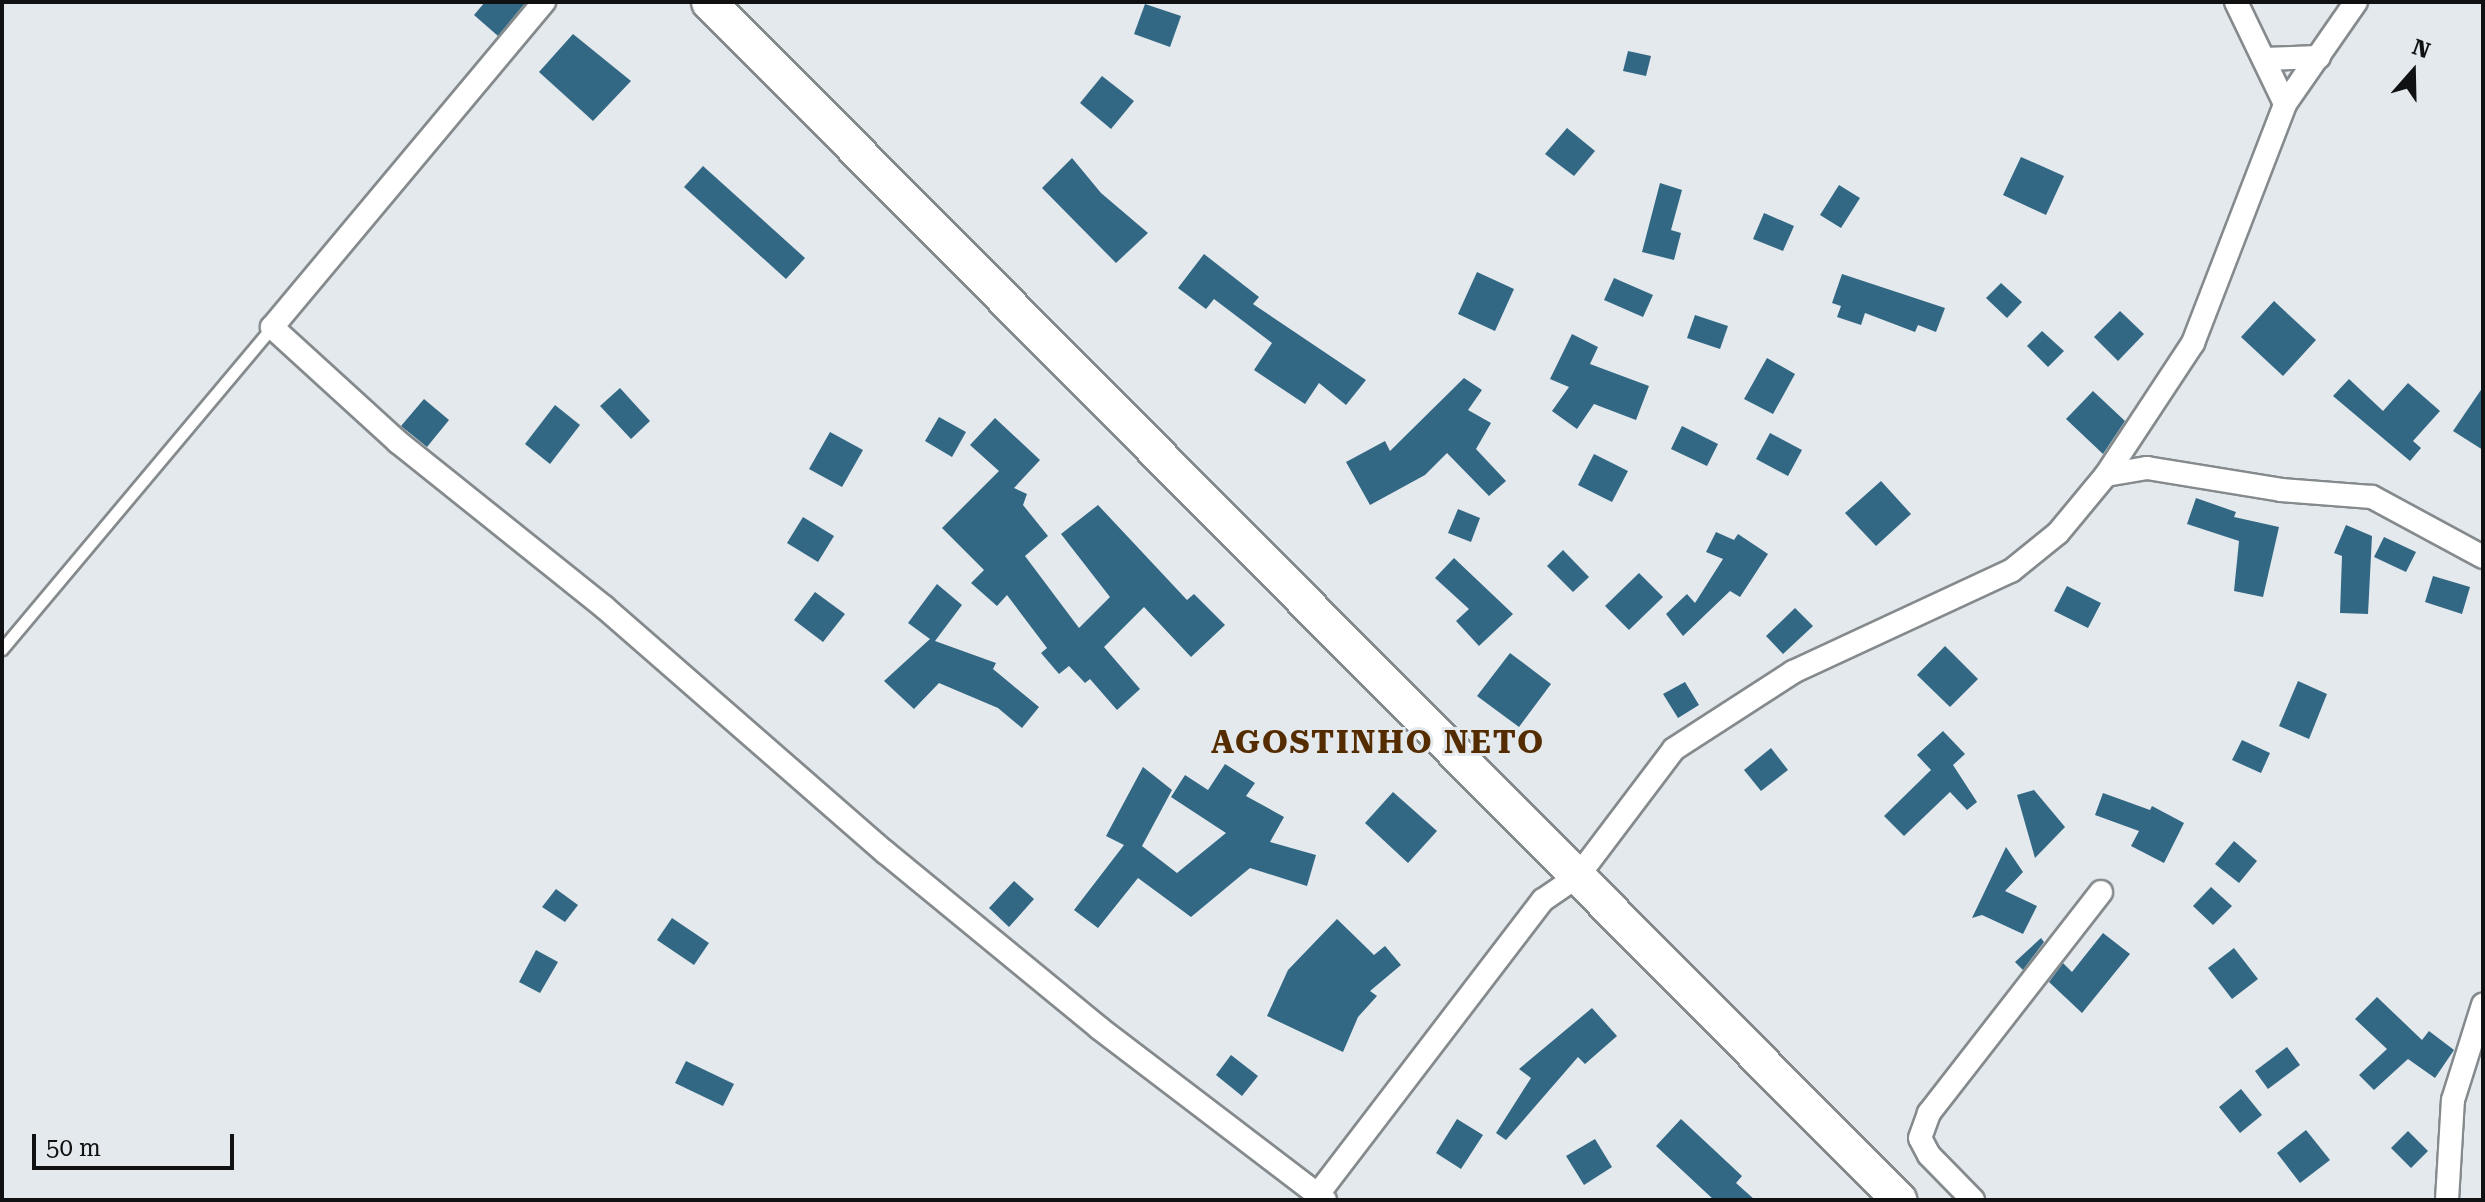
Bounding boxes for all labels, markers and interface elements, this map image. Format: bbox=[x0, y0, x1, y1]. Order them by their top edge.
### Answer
north arrow bbox=[2373, 32, 2453, 112]
text: N bbox=[2409, 34, 2434, 64]
district label: AGOSTINHO NETO bbox=[1211, 723, 1545, 761]
scale bar bbox=[36, 1118, 238, 1168]
text: 50 m bbox=[46, 1134, 101, 1162]

